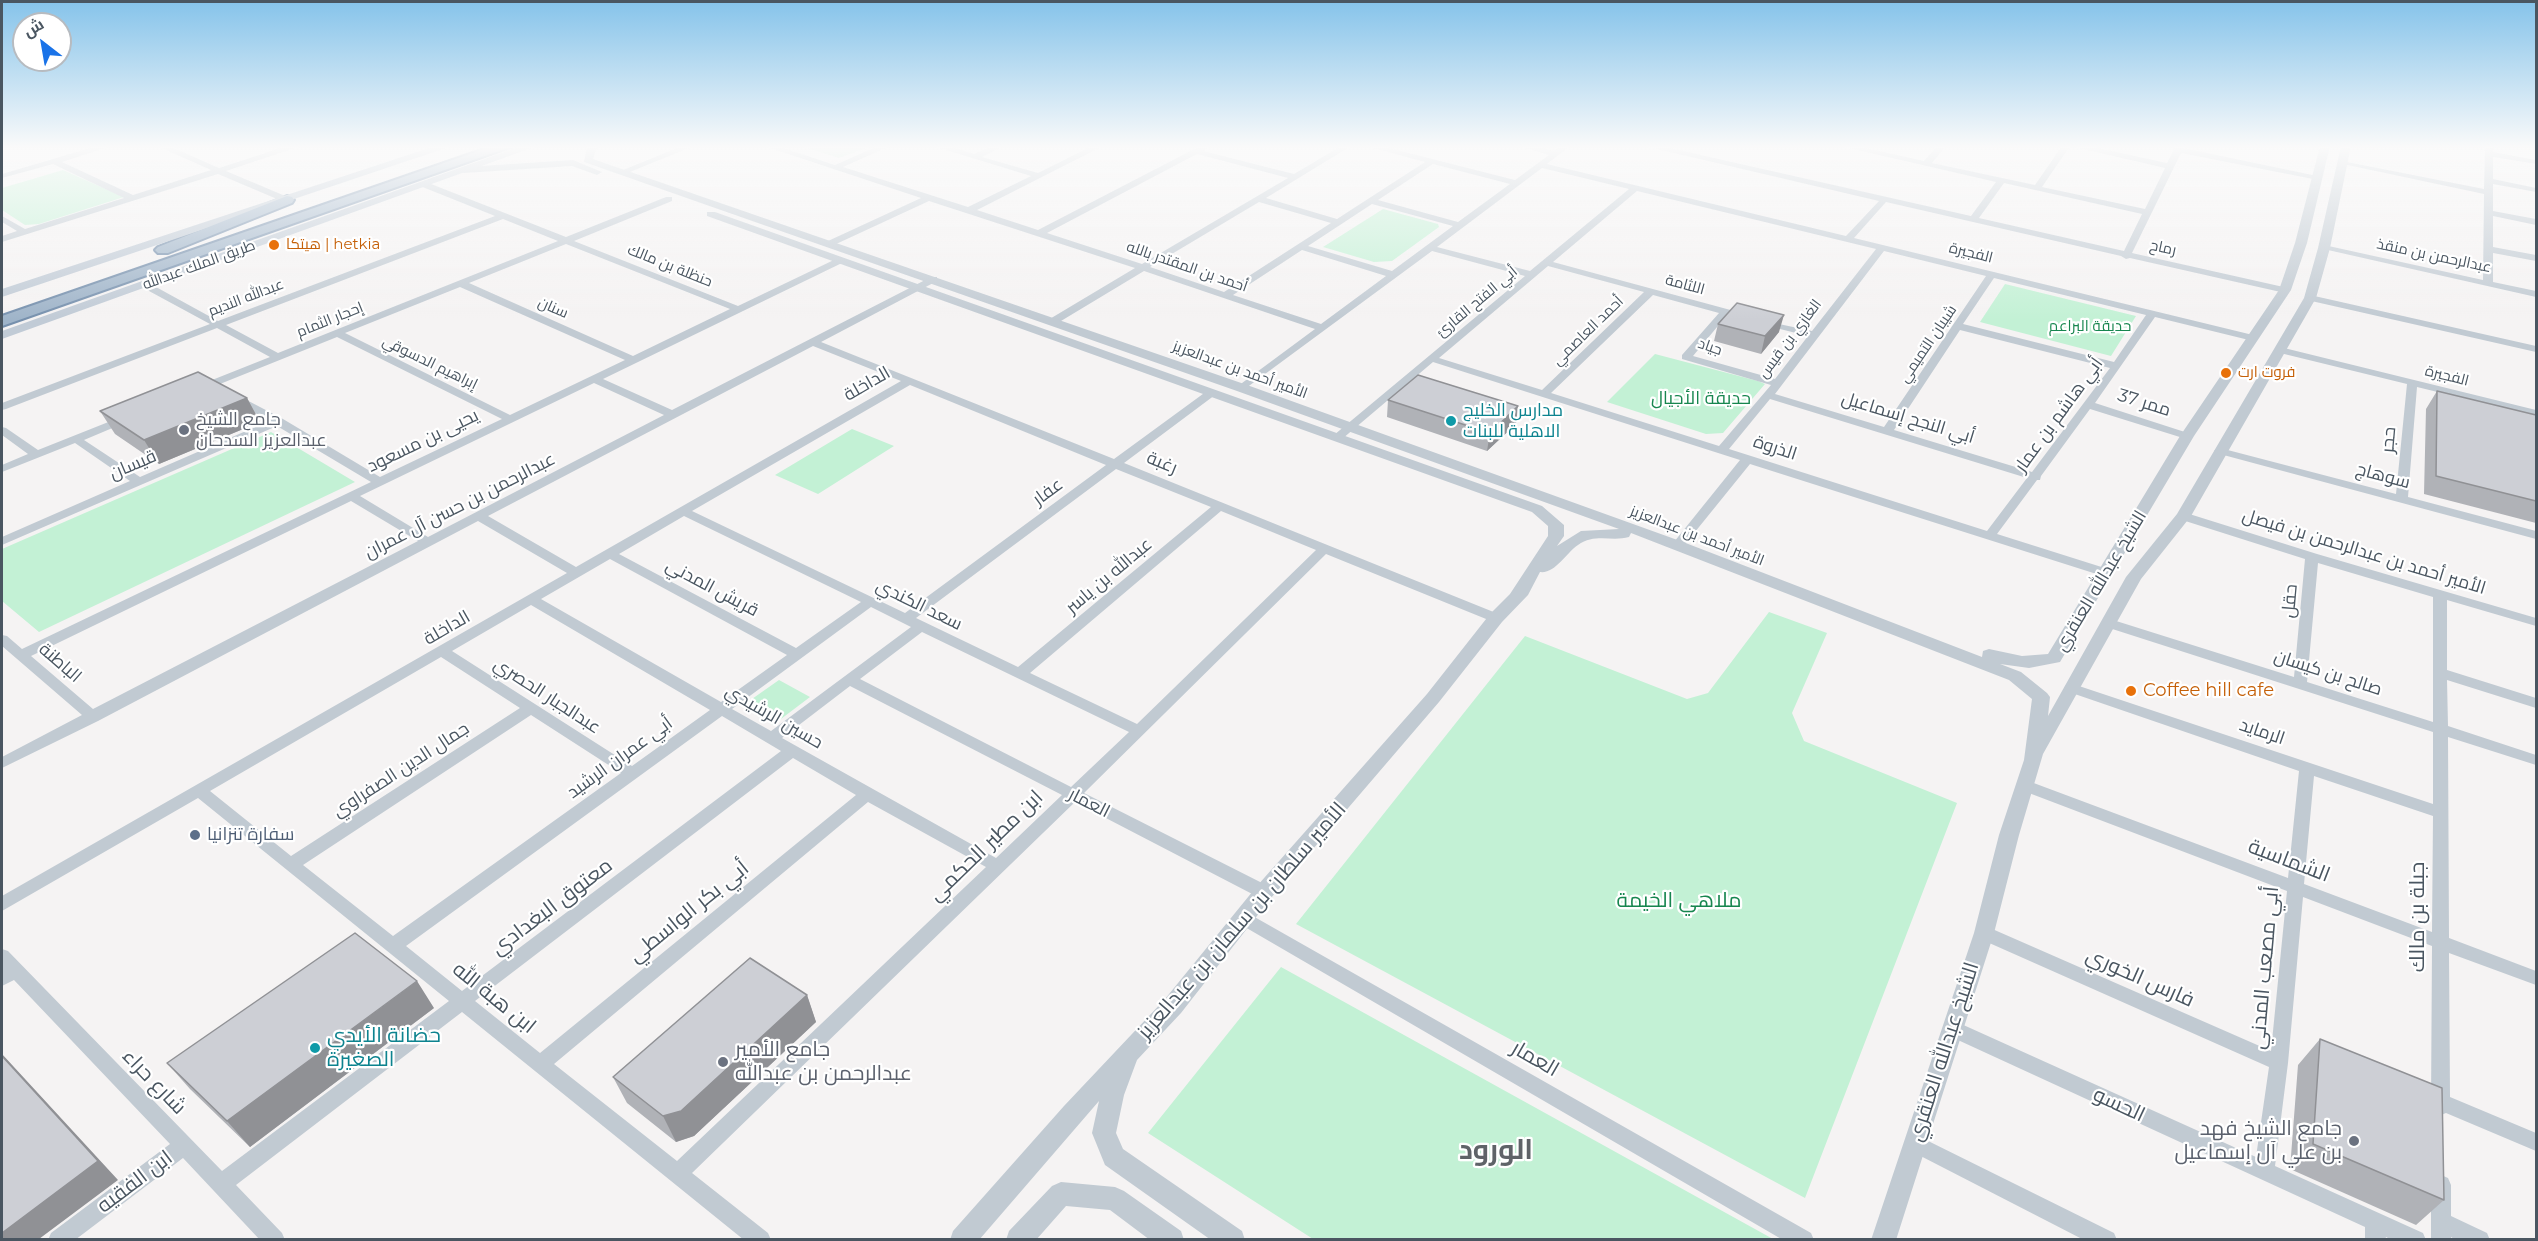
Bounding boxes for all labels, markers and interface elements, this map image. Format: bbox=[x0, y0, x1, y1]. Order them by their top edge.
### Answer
north arrow bbox=[12, 12, 72, 72]
text: ش bbox=[20, 14, 47, 41]
street label: عبدالرحمن بن منقذ bbox=[2375, 235, 2493, 277]
street label: طريق الملك عبدالله bbox=[140, 236, 258, 294]
place label: هيتكا | hetkia bbox=[286, 236, 380, 254]
street label: رماح bbox=[2148, 236, 2178, 260]
marker: هيتكا | hetkia bbox=[267, 238, 281, 252]
street label: أحمد بن المقتدر بالله bbox=[1124, 238, 1250, 296]
street label: الفجيرة bbox=[1947, 239, 1995, 267]
street label: حنظلة بن مالك bbox=[625, 241, 715, 291]
street label: أبي الفتح القارئ bbox=[1433, 263, 1521, 341]
street label: اللثامة bbox=[1663, 271, 1707, 299]
street label: عبدالله النديم bbox=[206, 275, 286, 321]
street label: أحمد العاصمي bbox=[1549, 292, 1627, 370]
street label: سنان bbox=[535, 293, 571, 323]
street label: الغازي بن قيس bbox=[1755, 296, 1825, 382]
street label: إحجار الثمام bbox=[294, 299, 366, 341]
street label: شيبان التميمي bbox=[1895, 302, 1961, 386]
park label: حديقة البراعم bbox=[2049, 318, 2131, 336]
street label: إبراهيم الدسوقي bbox=[380, 332, 480, 394]
street label: جياد bbox=[1696, 335, 1724, 359]
street label: الأمير أحمد بن عبدالعزيز bbox=[1170, 337, 1310, 403]
street label: أبي هاشم بن عمار bbox=[2010, 354, 2108, 476]
street label: الداخلة bbox=[840, 362, 894, 406]
street label: الفجيرة bbox=[2423, 362, 2471, 390]
place label: فروت ارت bbox=[2238, 364, 2295, 382]
marker: فروت ارت bbox=[2219, 366, 2233, 380]
street label: ممر 37 bbox=[2115, 385, 2173, 421]
park label: حديقة الأجيال bbox=[1651, 388, 1751, 410]
street label: أبي النجح إسماعيل bbox=[1839, 388, 1977, 448]
place label: مدارس الخليج الاهلية للبنات bbox=[1463, 400, 1563, 442]
street label: يحيى بن مسعود bbox=[364, 405, 482, 477]
place label: جامع الشيخ عبدالعزيز السدحان bbox=[196, 409, 327, 452]
marker: مدارس الخليج الاهلية للبنات bbox=[1444, 414, 1458, 428]
marker: جامع الشيخ عبدالعزيز السدحان bbox=[177, 423, 191, 437]
street label: حجر bbox=[2377, 426, 2401, 454]
street label: الذروة bbox=[1751, 431, 1799, 465]
street label: قيسان bbox=[106, 445, 160, 485]
street label: رغبة bbox=[1144, 447, 1180, 479]
street label: عبدالرحمن بن حسن آل عمران bbox=[361, 448, 559, 564]
street label: سوهاج bbox=[2353, 458, 2413, 494]
street label: عفار bbox=[1029, 474, 1067, 510]
street label: الأمير أحمد بن عبدالعزيز bbox=[1627, 502, 1767, 570]
street label: الأمير أحمد بن عبدالرحمن بن فيصل bbox=[2240, 505, 2488, 599]
street label: الشيخ عبدالله العنقري bbox=[2050, 507, 2152, 655]
street label: عبدالله بن ياسر bbox=[1061, 534, 1157, 618]
street label: قريش المدني bbox=[662, 555, 762, 621]
street label: سعد الكندي bbox=[872, 575, 966, 635]
street label: حقل bbox=[2278, 583, 2302, 619]
street label: الداخلة bbox=[420, 606, 474, 650]
street label: الباطنة bbox=[34, 639, 86, 687]
street label: صالح بن كيسان bbox=[2271, 645, 2385, 701]
street label: عبدالجبار الحصري bbox=[489, 653, 605, 739]
street label: حسين الرشيدي bbox=[721, 680, 827, 754]
place label: Coffee hill cafe bbox=[2143, 680, 2274, 702]
marker: Coffee hill cafe bbox=[2124, 684, 2138, 698]
street label: أبي عمران الرشيد bbox=[563, 713, 677, 803]
street label: الرمايد bbox=[2237, 714, 2287, 750]
street label: جمال الدين الصفراوي bbox=[329, 718, 473, 822]
street label: العمار bbox=[1065, 784, 1113, 822]
street label: ابن مطير الحكمي bbox=[924, 785, 1048, 907]
street label: الأمير سلطان بن سلمان بن عبدالعزيز bbox=[1132, 797, 1352, 1045]
place label: سفارة تنزانيا bbox=[207, 824, 294, 846]
marker: سفارة تنزانيا bbox=[188, 828, 202, 842]
street label: الشماسية bbox=[2245, 834, 2333, 888]
street label: معتوق البغدادي bbox=[486, 853, 618, 961]
street label: أبي بكر الواسطي bbox=[624, 856, 754, 968]
street label: جبلة بن مالك bbox=[2405, 862, 2431, 972]
street label: أبي مصعب المدني bbox=[2245, 885, 2285, 1051]
park label: ملاهي الخيمة bbox=[1617, 888, 1741, 914]
street label: فارس الخوري bbox=[2082, 943, 2198, 1013]
street label: ابن هبة الله bbox=[447, 957, 541, 1039]
street label: الشيخ عبدالله العنقري bbox=[1903, 959, 1985, 1145]
place label: حضانة الأيدي الصغيرة bbox=[327, 1023, 441, 1073]
street label: العمار bbox=[1507, 1035, 1563, 1083]
place label: جامع الأمير عبدالرحمن بن عبدالله bbox=[735, 1037, 912, 1087]
marker: حضانة الأيدي الصغيرة bbox=[308, 1041, 322, 1055]
street label: شارع حراء bbox=[117, 1044, 191, 1120]
marker: جامع الأمير عبدالرحمن بن عبدالله bbox=[716, 1055, 730, 1069]
street label: الحسو bbox=[2089, 1082, 2149, 1128]
place label: جامع الشيخ فهد بن علي آل إسماعيل bbox=[2174, 1116, 2342, 1166]
district label: الورود bbox=[1459, 1134, 1533, 1168]
marker: جامع الشيخ فهد بن علي آل إسماعيل bbox=[2347, 1134, 2361, 1148]
street label: ابن الفقيه bbox=[92, 1145, 178, 1219]

